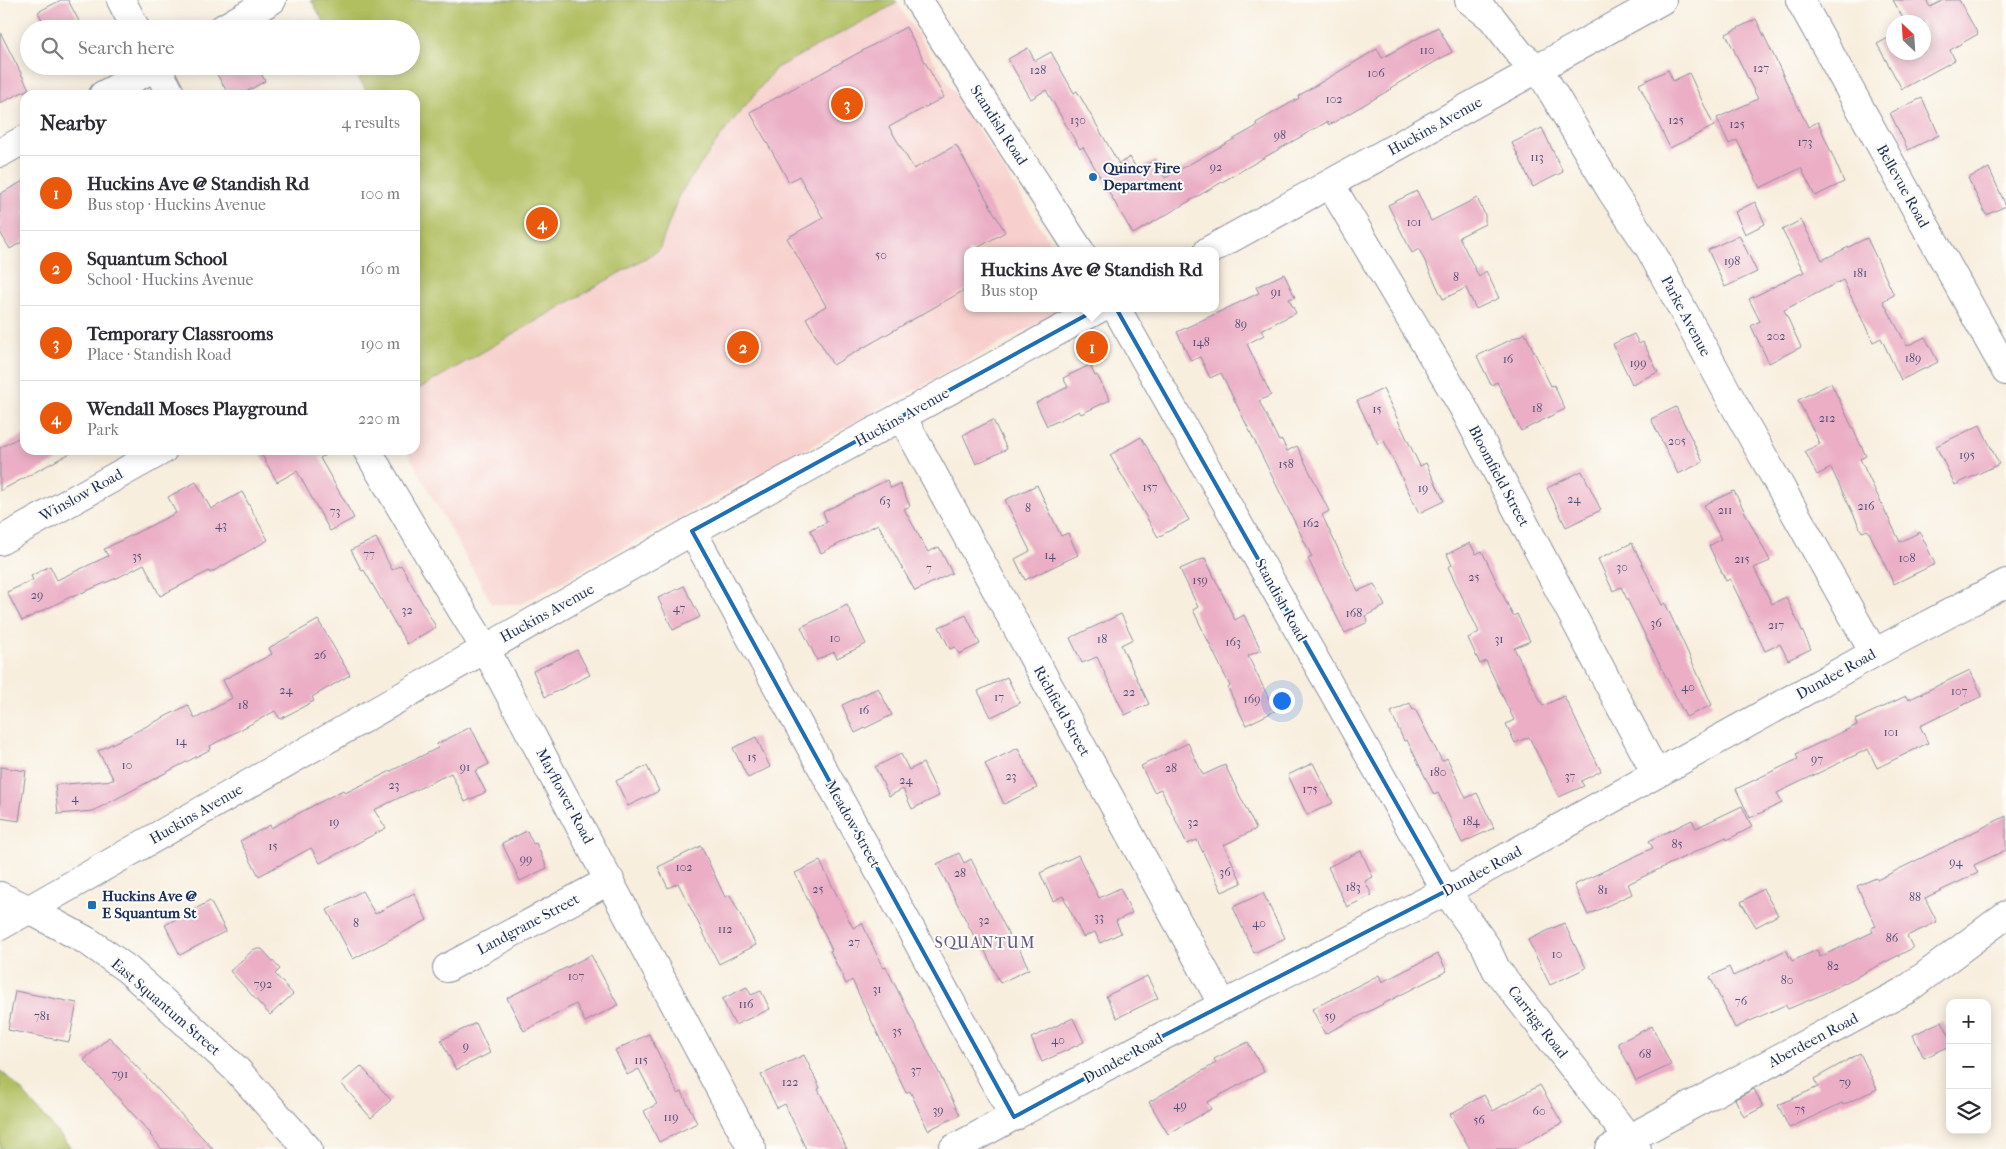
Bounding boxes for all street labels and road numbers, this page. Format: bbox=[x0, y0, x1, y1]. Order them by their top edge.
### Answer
street label: Standish Road bbox=[966, 82, 1032, 169]
street label: Huckins Avenue bbox=[1385, 92, 1486, 159]
street label: Bellevue Road bbox=[1873, 141, 1934, 232]
street label: Parke Avenue bbox=[1657, 273, 1715, 360]
street label: Huckins Avenue bbox=[852, 383, 953, 450]
street label: Bloomfield Street bbox=[1465, 422, 1534, 530]
street label: Winslow Road bbox=[35, 464, 126, 526]
street label: Standish Road bbox=[1251, 555, 1312, 645]
street label: Huckins Avenue bbox=[497, 579, 598, 646]
street label: Dundee Road bbox=[1793, 644, 1880, 703]
street label: Richfield Street bbox=[1030, 663, 1095, 760]
street label: Mayflower Road bbox=[532, 745, 598, 848]
street label: Meadow Street bbox=[822, 777, 885, 871]
street label: Huckins Avenue bbox=[146, 780, 246, 848]
street label: Dundee Road bbox=[1439, 841, 1526, 900]
street label: Landgrane Street bbox=[474, 889, 583, 959]
street label: East Squantum Street bbox=[108, 955, 225, 1060]
street label: Carrigg Road bbox=[1504, 982, 1572, 1062]
street label: Aberdeen Road bbox=[1764, 1008, 1862, 1072]
street label: Dundee Road bbox=[1080, 1028, 1167, 1087]

